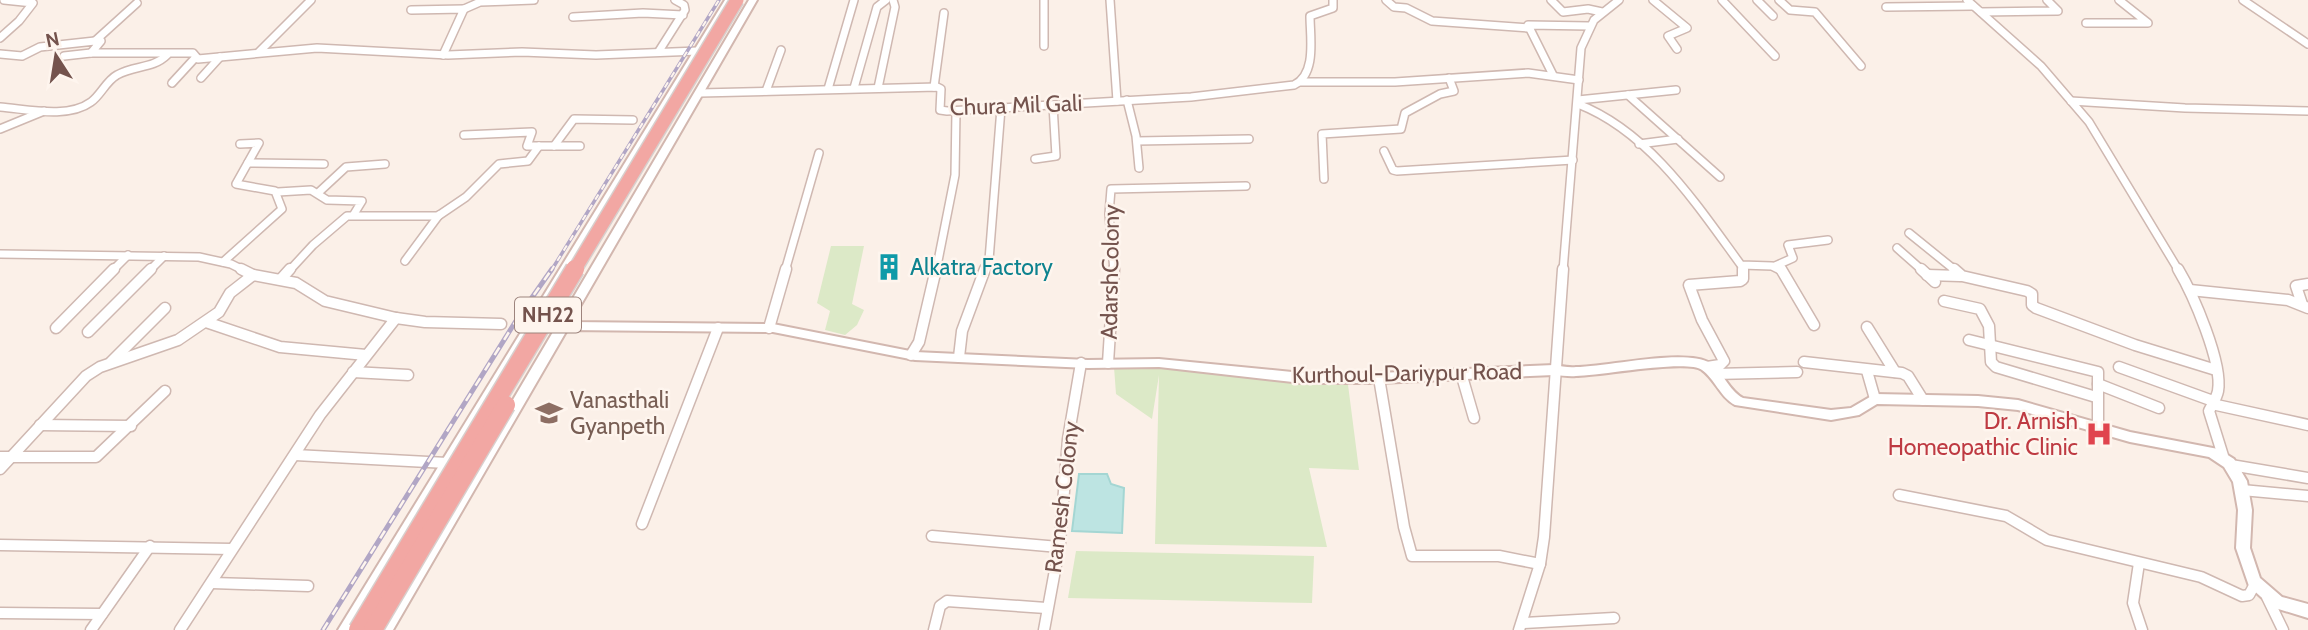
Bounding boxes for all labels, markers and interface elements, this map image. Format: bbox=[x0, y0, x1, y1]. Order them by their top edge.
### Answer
north arrow bbox=[21, 21, 91, 91]
text: N bbox=[44, 27, 62, 53]
street label: Chura Mil Gali bbox=[949, 89, 1083, 121]
street label: AdarshColony bbox=[1095, 204, 1125, 340]
building icon: Alkatra Factory bbox=[874, 252, 904, 282]
place label: Alkatra Factory bbox=[910, 253, 1053, 281]
road number: NH22 bbox=[515, 298, 581, 332]
street label: Kurthoul-Dariypur Road bbox=[1292, 357, 1522, 389]
place label: Vanasthali Gyanpeth bbox=[570, 386, 669, 440]
school or university icon: Vanasthali Gyanpeth bbox=[534, 398, 564, 428]
place label: Dr. Arnish Homeopathic Clinic bbox=[1888, 407, 2078, 461]
street label: Ramesh Colony bbox=[1039, 419, 1085, 574]
hospital icon: Dr. Arnish Homeopathic Clinic bbox=[2084, 419, 2114, 449]

